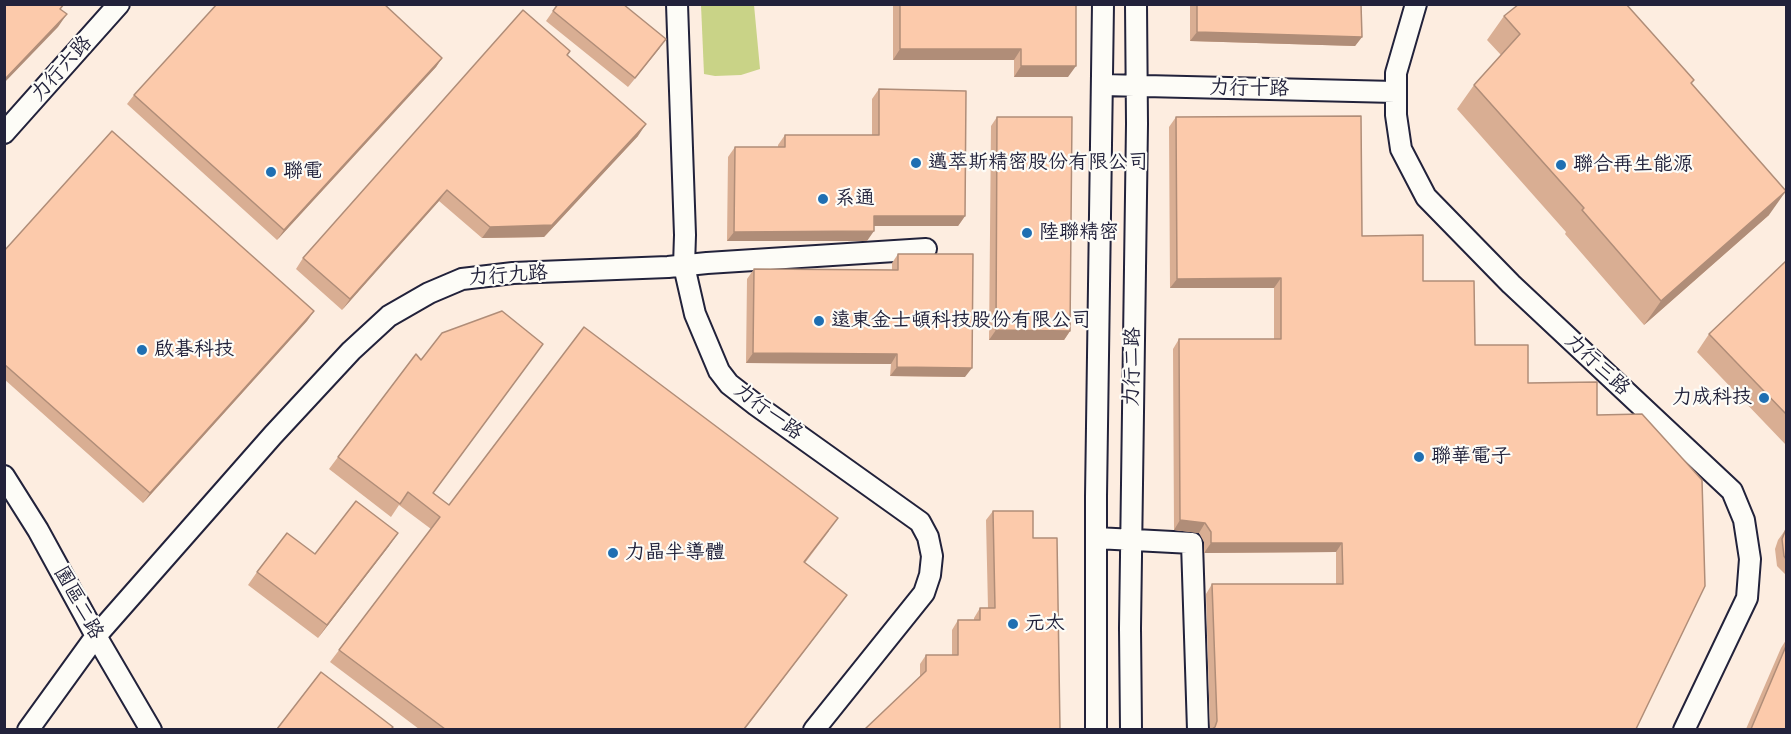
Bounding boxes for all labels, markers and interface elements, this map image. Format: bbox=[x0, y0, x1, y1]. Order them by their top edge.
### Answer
street label: 力行六路 bbox=[26, 31, 98, 107]
street label: 力行十路 bbox=[1209, 76, 1289, 102]
place label: 邁萃斯精密股份有限公司 bbox=[928, 151, 1148, 175]
place label: 聯合再生能源 bbox=[1573, 153, 1693, 177]
marker: 邁萃斯精密股份有限公司 bbox=[909, 156, 923, 170]
marker: 聯合再生能源 bbox=[1554, 158, 1568, 172]
place label: 聯電 bbox=[283, 160, 323, 184]
marker: 聯電 bbox=[264, 165, 278, 179]
place label: 系通 bbox=[835, 187, 875, 211]
marker: 系通 bbox=[816, 192, 830, 206]
place label: 陸聯精密 bbox=[1039, 221, 1119, 245]
marker: 陸聯精密 bbox=[1020, 226, 1034, 240]
street label: 力行九路 bbox=[467, 261, 549, 291]
place label: 遠東金士頓科技股份有限公司 bbox=[831, 309, 1091, 333]
marker: 遠東金士頓科技股份有限公司 bbox=[812, 314, 826, 328]
street label: 力行二路 bbox=[1120, 327, 1146, 407]
street label: 力行三路 bbox=[1560, 329, 1634, 401]
place label: 啟碁科技 bbox=[154, 338, 234, 362]
marker: 啟碁科技 bbox=[135, 343, 149, 357]
street label: 力行一路 bbox=[729, 378, 807, 446]
place label: 力成科技 bbox=[1672, 386, 1752, 410]
marker: 力成科技 bbox=[1757, 391, 1771, 405]
place label: 聯華電子 bbox=[1431, 445, 1511, 469]
marker: 聯華電子 bbox=[1412, 450, 1426, 464]
place label: 力晶半導體 bbox=[625, 541, 725, 565]
marker: 力晶半導體 bbox=[606, 546, 620, 560]
street label: 園區二路 bbox=[48, 562, 108, 644]
place label: 元太 bbox=[1025, 612, 1065, 636]
marker: 元太 bbox=[1006, 617, 1020, 631]

